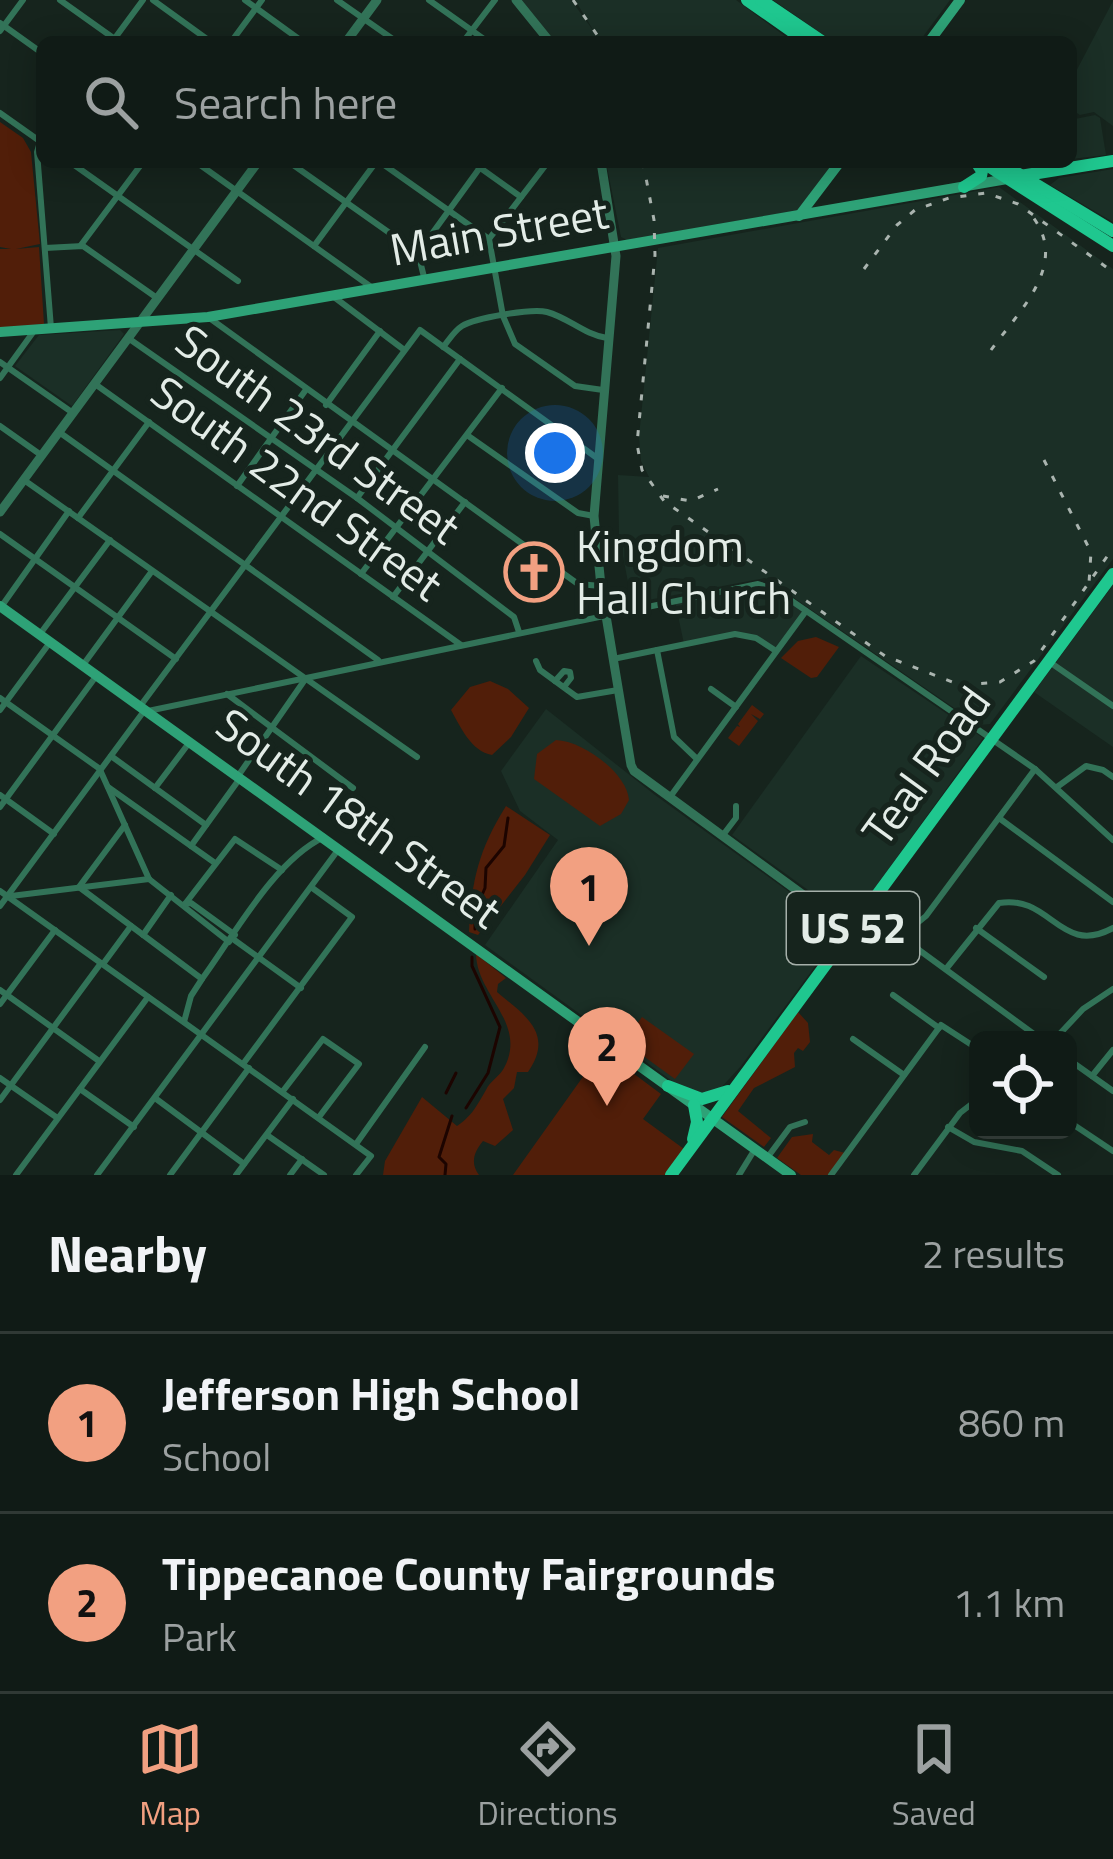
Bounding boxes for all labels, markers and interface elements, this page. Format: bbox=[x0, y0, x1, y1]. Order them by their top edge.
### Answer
search box bbox=[36, 36, 1077, 168]
text: Search here bbox=[174, 68, 397, 136]
icon: search bbox=[78, 69, 144, 135]
street label: Main Street bbox=[384, 177, 613, 283]
street label: South 23rd Street bbox=[162, 307, 475, 560]
street label: South 22nd Street bbox=[138, 358, 458, 617]
your location bbox=[525, 423, 585, 483]
place label: Kingdom Hall Church bbox=[576, 511, 791, 631]
church icon: Kingdom Hall Church bbox=[503, 541, 565, 603]
street label: Teal Road bbox=[844, 672, 1006, 859]
street label: South 18th Street bbox=[203, 690, 517, 944]
pin: 1 bbox=[550, 847, 628, 946]
road number: US 52 bbox=[787, 892, 919, 964]
pin: 2 bbox=[568, 1007, 646, 1106]
map controls bbox=[969, 1031, 1077, 1139]
button: locate bbox=[969, 1031, 1077, 1139]
text: Nearby bbox=[48, 1214, 207, 1292]
text: 2 results bbox=[922, 1224, 1065, 1283]
text: Jefferson High School bbox=[162, 1359, 580, 1427]
text: 1 bbox=[76, 1393, 98, 1452]
text: 860 m bbox=[958, 1393, 1065, 1452]
text: School bbox=[162, 1427, 271, 1486]
text: Tippecanoe County Fairgrounds bbox=[162, 1539, 775, 1607]
text: 2 bbox=[76, 1573, 98, 1632]
text: 1.1 km bbox=[953, 1573, 1065, 1632]
text: Park bbox=[162, 1607, 237, 1666]
tab: Map bbox=[137, 1716, 203, 1838]
tab: Directions bbox=[478, 1716, 617, 1838]
tab: Saved bbox=[892, 1716, 976, 1838]

